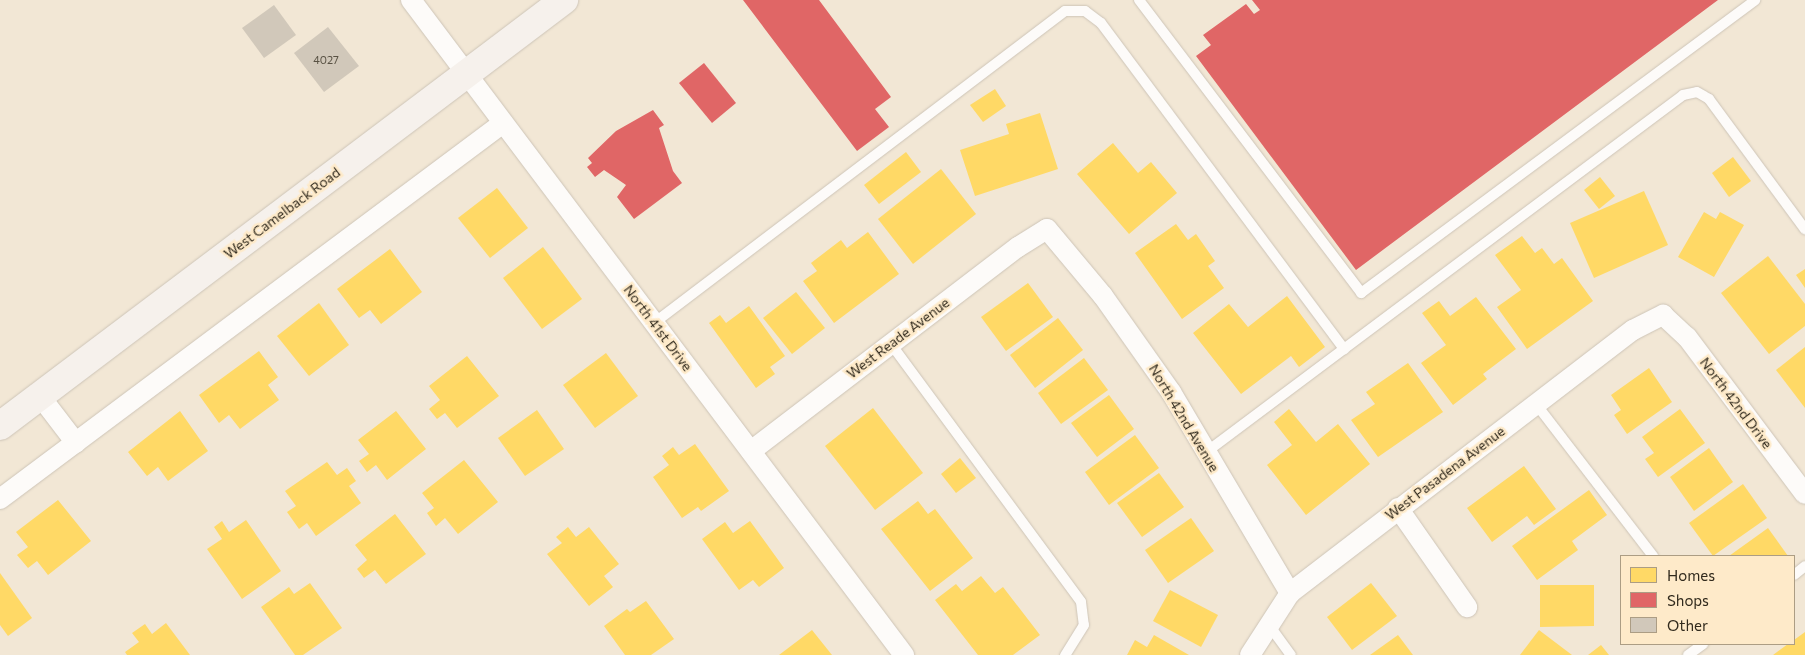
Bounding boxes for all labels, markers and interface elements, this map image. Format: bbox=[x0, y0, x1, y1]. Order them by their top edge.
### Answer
house number: 4027 bbox=[313, 53, 339, 67]
street label: West Camelback Road bbox=[221, 164, 343, 262]
street label: North 41st Drive bbox=[620, 282, 696, 374]
street label: West Reade Avenue bbox=[843, 294, 953, 382]
street label: North 42nd Drive bbox=[1696, 354, 1776, 452]
street label: North 42nd Avenue bbox=[1145, 361, 1223, 475]
street label: West Pasadena Avenue bbox=[1382, 423, 1508, 523]
legend bbox=[1620, 555, 1795, 645]
text: Homes bbox=[1667, 566, 1715, 584]
text: Shops bbox=[1667, 591, 1709, 609]
text: Other bbox=[1667, 616, 1708, 634]

